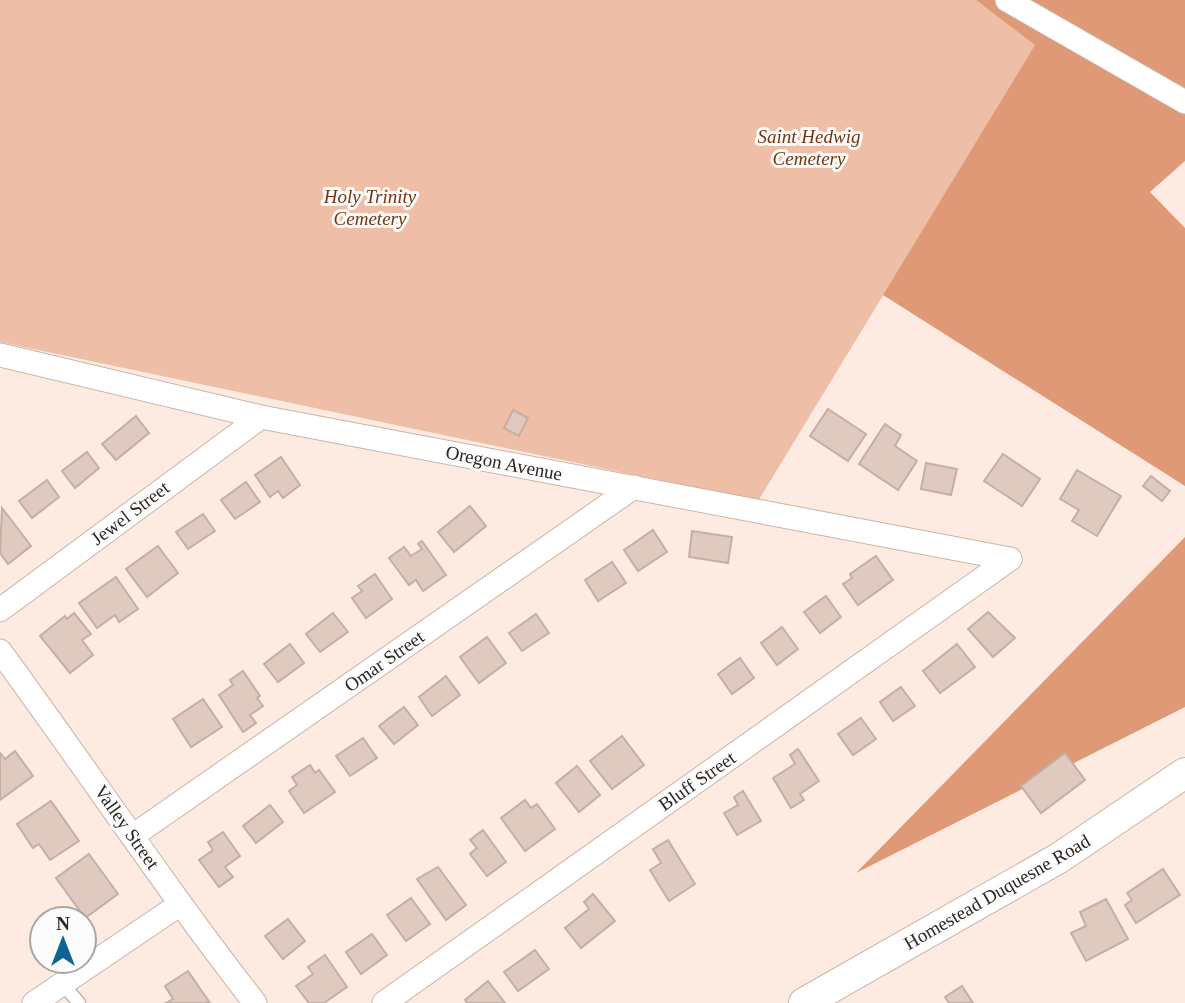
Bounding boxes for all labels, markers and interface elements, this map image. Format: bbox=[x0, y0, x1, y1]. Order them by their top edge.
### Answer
park label: Saint Hedwig Cemetery bbox=[758, 126, 860, 169]
park label: Holy Trinity Cemetery bbox=[323, 186, 417, 229]
street label: Oregon Avenue bbox=[444, 441, 564, 485]
street label: Jewel Street bbox=[87, 476, 174, 549]
street label: Omar Street bbox=[340, 626, 428, 696]
street label: Bluff Street bbox=[655, 747, 740, 815]
street label: Valley Street bbox=[90, 781, 164, 874]
street label: Homestead Duquesne Road bbox=[900, 830, 1094, 954]
north arrow bbox=[28, 905, 98, 975]
text: N bbox=[56, 913, 70, 934]

